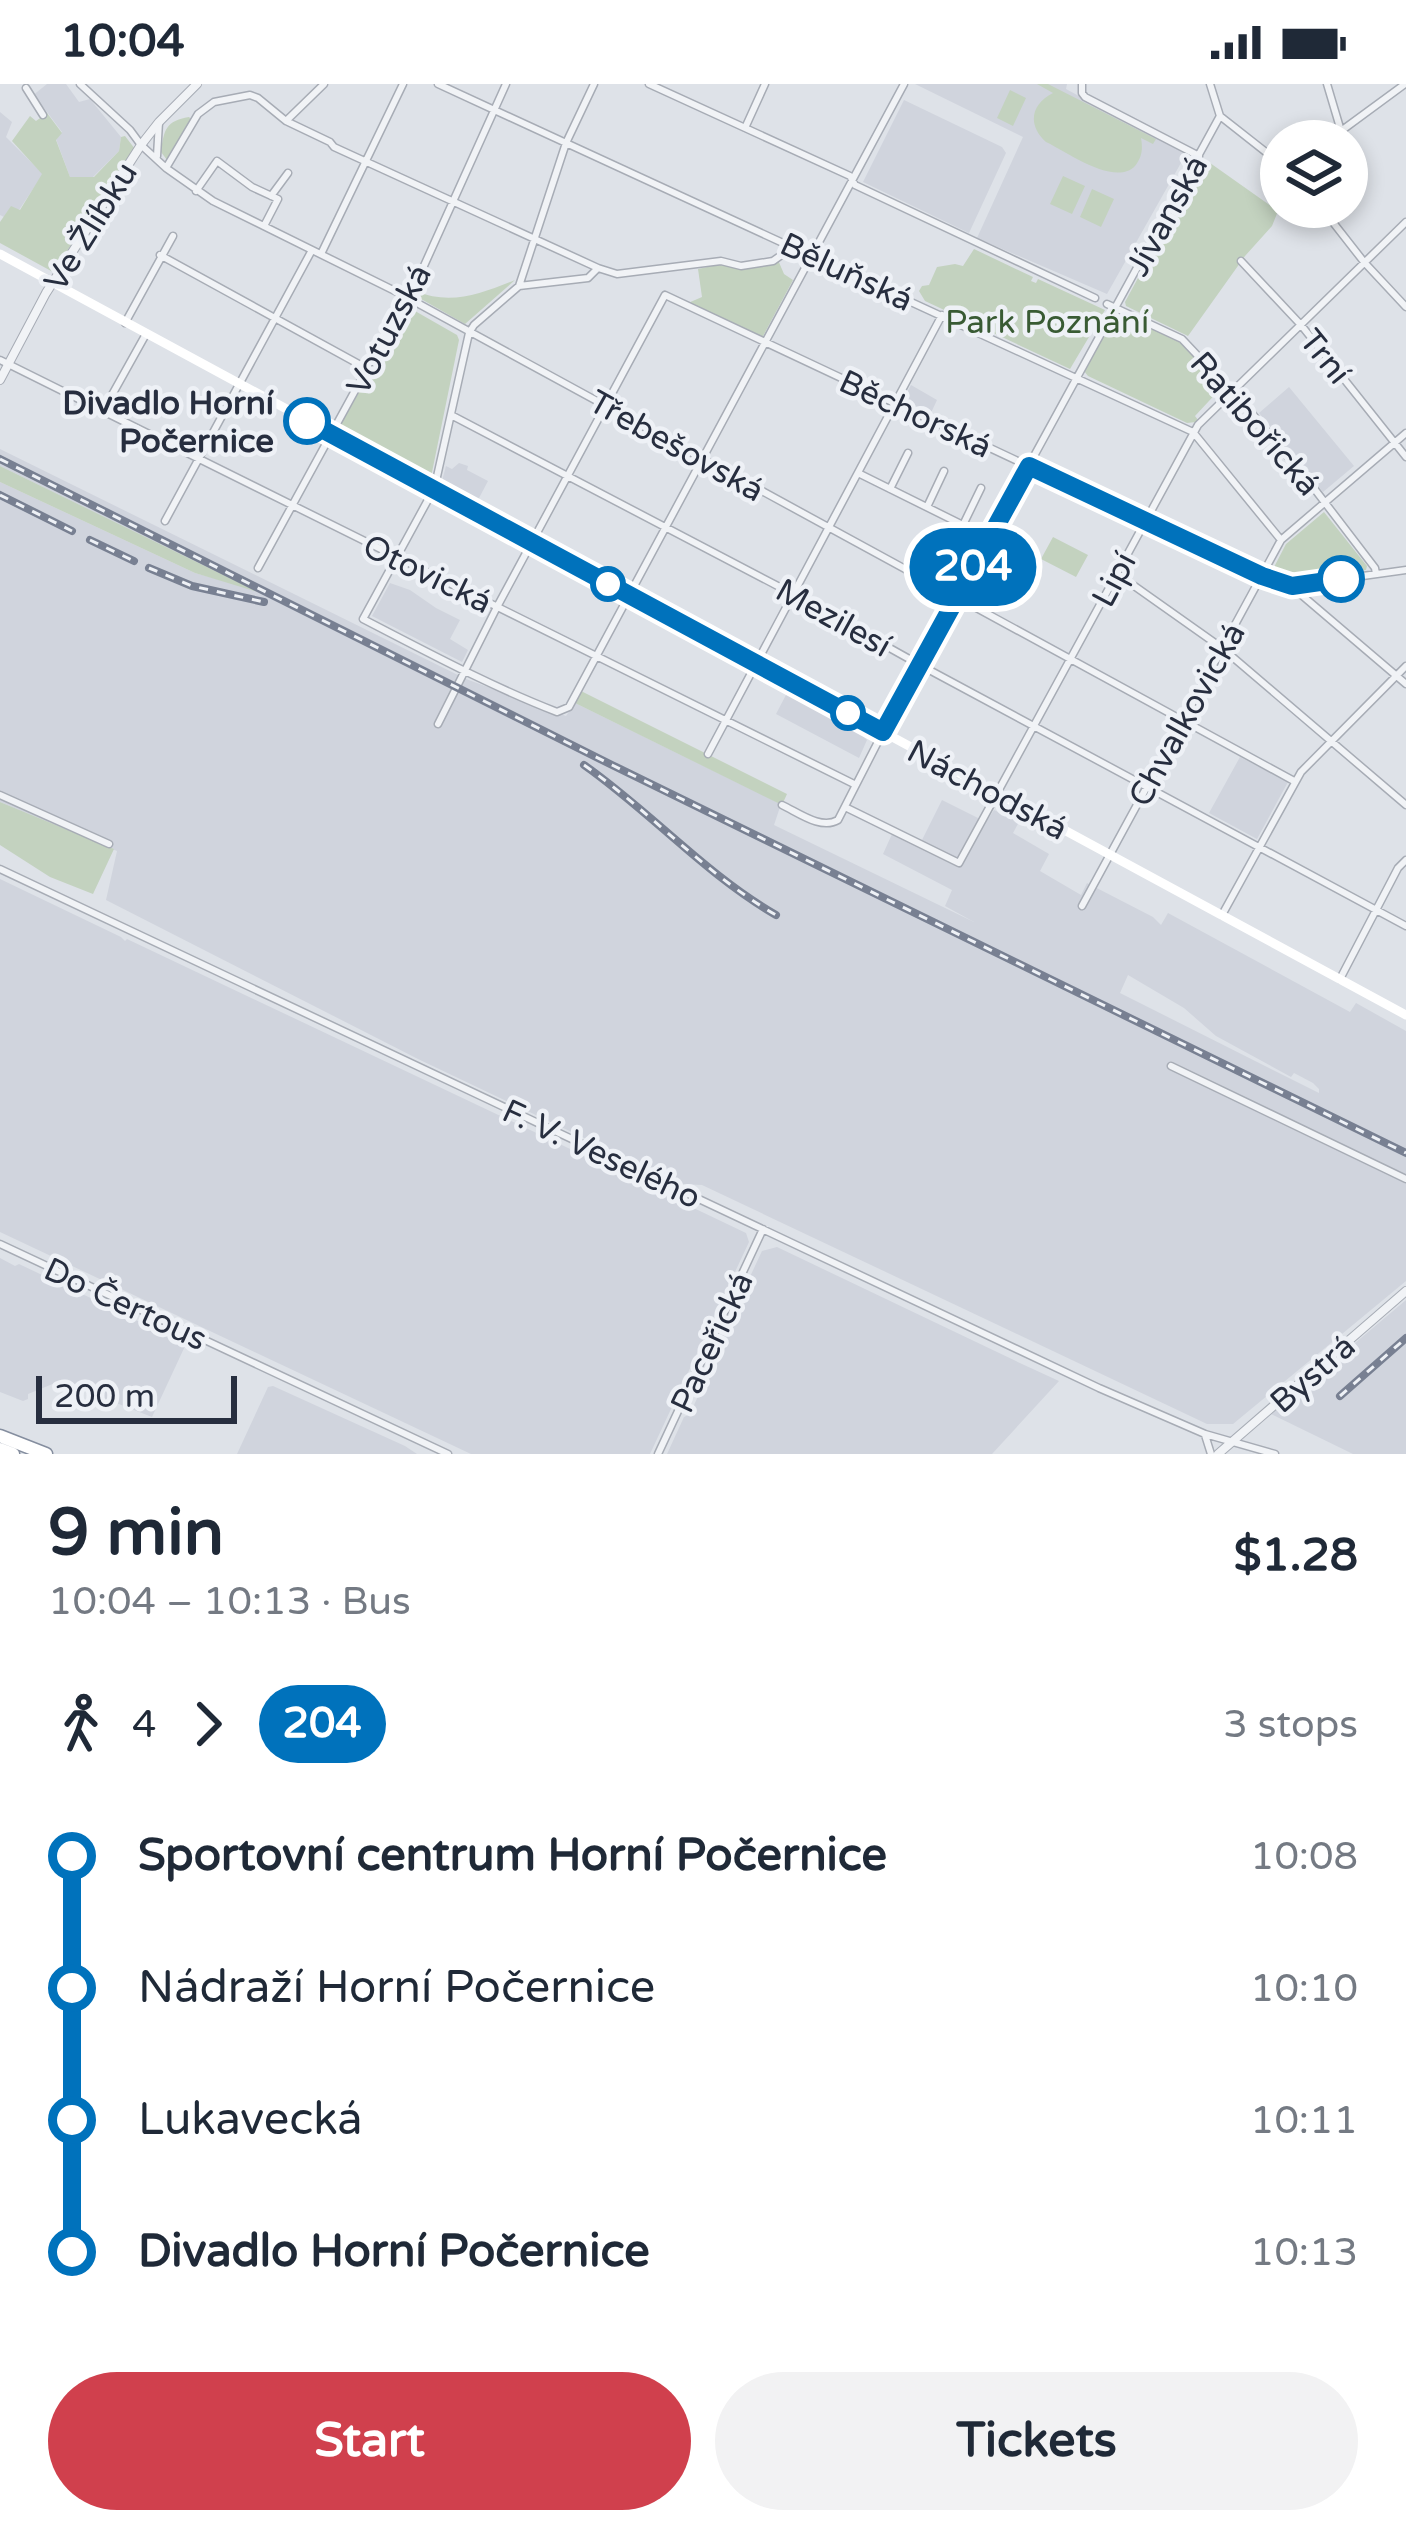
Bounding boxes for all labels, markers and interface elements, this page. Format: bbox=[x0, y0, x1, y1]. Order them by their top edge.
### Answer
text: 10:04 bbox=[60, 15, 185, 69]
map controls bbox=[1260, 120, 1368, 228]
button: layers bbox=[1260, 120, 1368, 228]
street label: Jívanská bbox=[1118, 149, 1216, 283]
street label: Ve Žlíbku bbox=[36, 155, 146, 299]
street label: Běluňská bbox=[774, 225, 919, 320]
street label: Votuzská bbox=[339, 258, 440, 402]
park label: Park Poznání bbox=[945, 303, 1149, 342]
street label: Trní bbox=[1291, 322, 1359, 392]
street label: Ratibořická bbox=[1182, 344, 1328, 504]
street label: Běchorská bbox=[833, 362, 998, 467]
street label: Třebešovská bbox=[582, 382, 770, 510]
place label: Divadlo Horní Počernice bbox=[62, 384, 274, 461]
marker: Divadlo Horní Počernice bbox=[285, 399, 329, 443]
street label: Otovická bbox=[357, 526, 498, 622]
line badge: 204 bbox=[904, 528, 1042, 606]
text: 204 bbox=[933, 541, 1013, 592]
street label: Lipí bbox=[1084, 546, 1145, 614]
unlabelled marker bbox=[1319, 557, 1363, 601]
unlabelled marker bbox=[592, 568, 624, 600]
street label: Mezilesí bbox=[769, 571, 898, 666]
street label: Chvalkovická bbox=[1121, 616, 1254, 813]
unlabelled marker bbox=[832, 697, 864, 729]
street label: Náchodská bbox=[901, 732, 1074, 849]
street label: F. V. Veselého bbox=[496, 1091, 707, 1217]
street label: Do Čertous bbox=[38, 1250, 213, 1359]
street label: Paceřická bbox=[663, 1266, 762, 1419]
street label: Bystrá bbox=[1263, 1327, 1363, 1422]
scale bar bbox=[36, 1370, 237, 1423]
text: 200 m bbox=[54, 1377, 155, 1416]
text: 9 min bbox=[48, 1493, 224, 1573]
text: $1.28 bbox=[1234, 1529, 1358, 1583]
text: 10:04 – 10:13 · Bus bbox=[48, 1578, 411, 1625]
icon: walk bbox=[48, 1691, 114, 1757]
icon: forward bbox=[175, 1691, 241, 1757]
text: 204 bbox=[283, 1698, 362, 1749]
text: 4 bbox=[132, 1701, 157, 1748]
text: 3 stops bbox=[1223, 1701, 1358, 1748]
text: Sportovní centrum Horní Počernice bbox=[138, 1829, 887, 1883]
text: 10:08 bbox=[1250, 1833, 1358, 1880]
text: Nádraží Horní Počernice bbox=[138, 1961, 655, 2015]
text: 10:10 bbox=[1250, 1965, 1358, 2012]
text: Lukavecká bbox=[138, 2093, 363, 2147]
text: 10:11 bbox=[1250, 2097, 1358, 2144]
text: Divadlo Horní Počernice bbox=[138, 2225, 650, 2279]
text: 10:13 bbox=[1250, 2229, 1358, 2276]
button: Start bbox=[48, 2372, 691, 2510]
button: Tickets bbox=[715, 2372, 1358, 2510]

